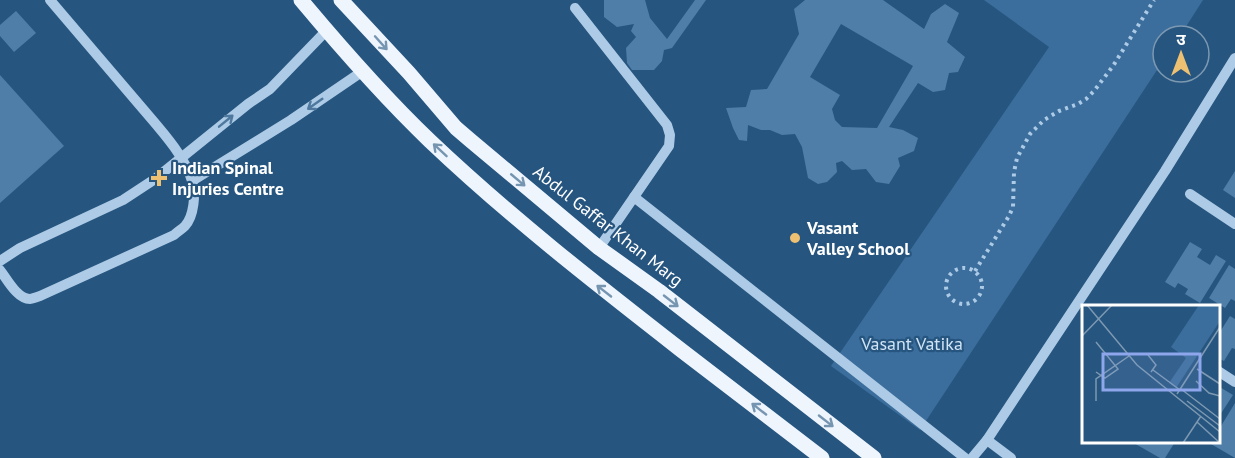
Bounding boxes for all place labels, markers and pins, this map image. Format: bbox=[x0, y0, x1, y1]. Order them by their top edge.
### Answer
place label: Indian Spinal Injuries Centre bbox=[172, 156, 284, 200]
marker: Indian Spinal Injuries Centre bbox=[150, 169, 168, 187]
place label: Vasant Valley School bbox=[806, 216, 910, 260]
marker: Vasant Valley School bbox=[788, 231, 802, 245]

